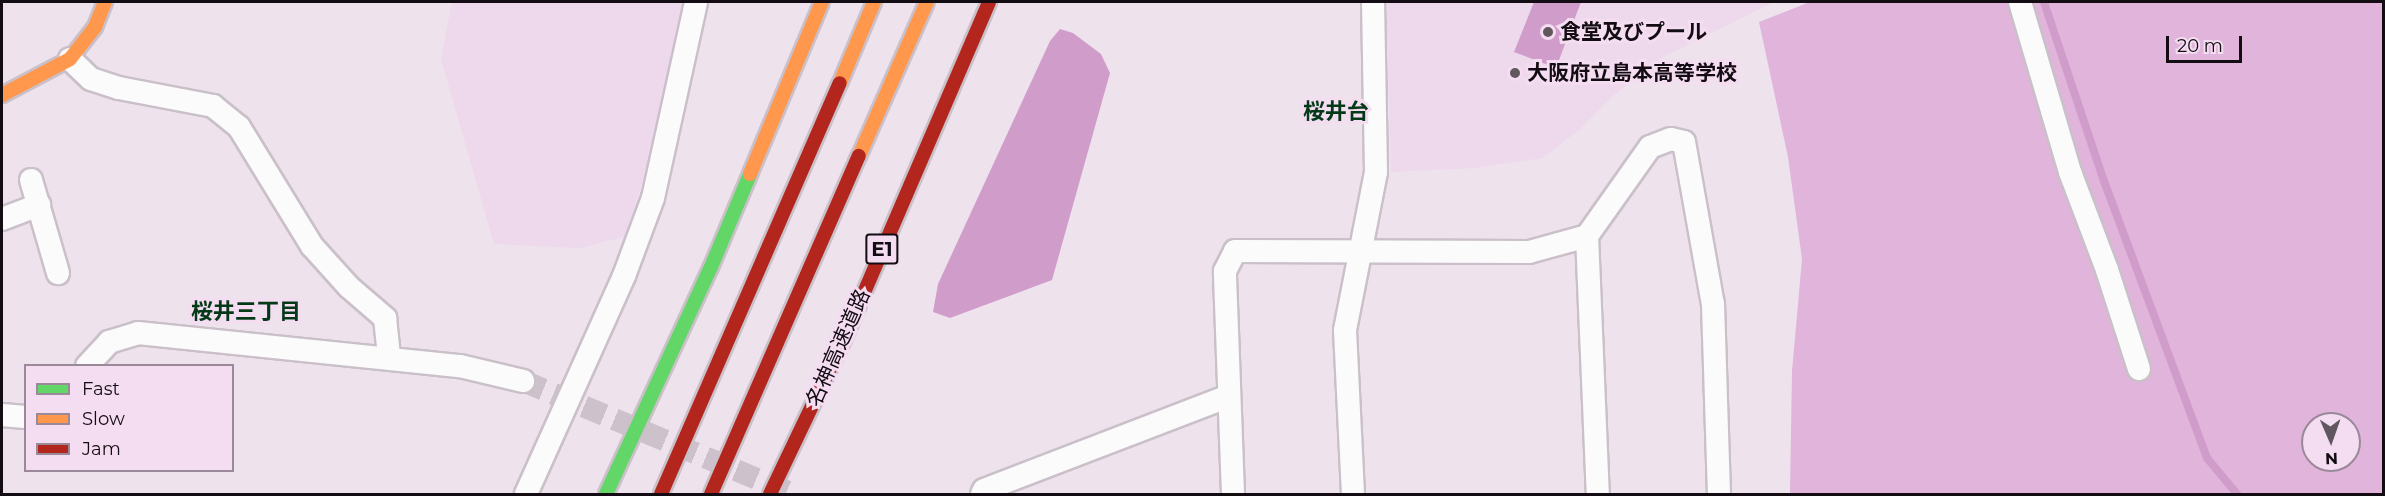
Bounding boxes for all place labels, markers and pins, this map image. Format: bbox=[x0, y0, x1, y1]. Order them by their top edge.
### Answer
place label: 食堂及びプール bbox=[1560, 19, 1707, 45]
marker: 食堂及びプール bbox=[1541, 25, 1555, 39]
place label: 大阪府立島本高等学校 bbox=[1527, 60, 1737, 86]
marker: 大阪府立島本高等学校 bbox=[1508, 66, 1522, 80]

